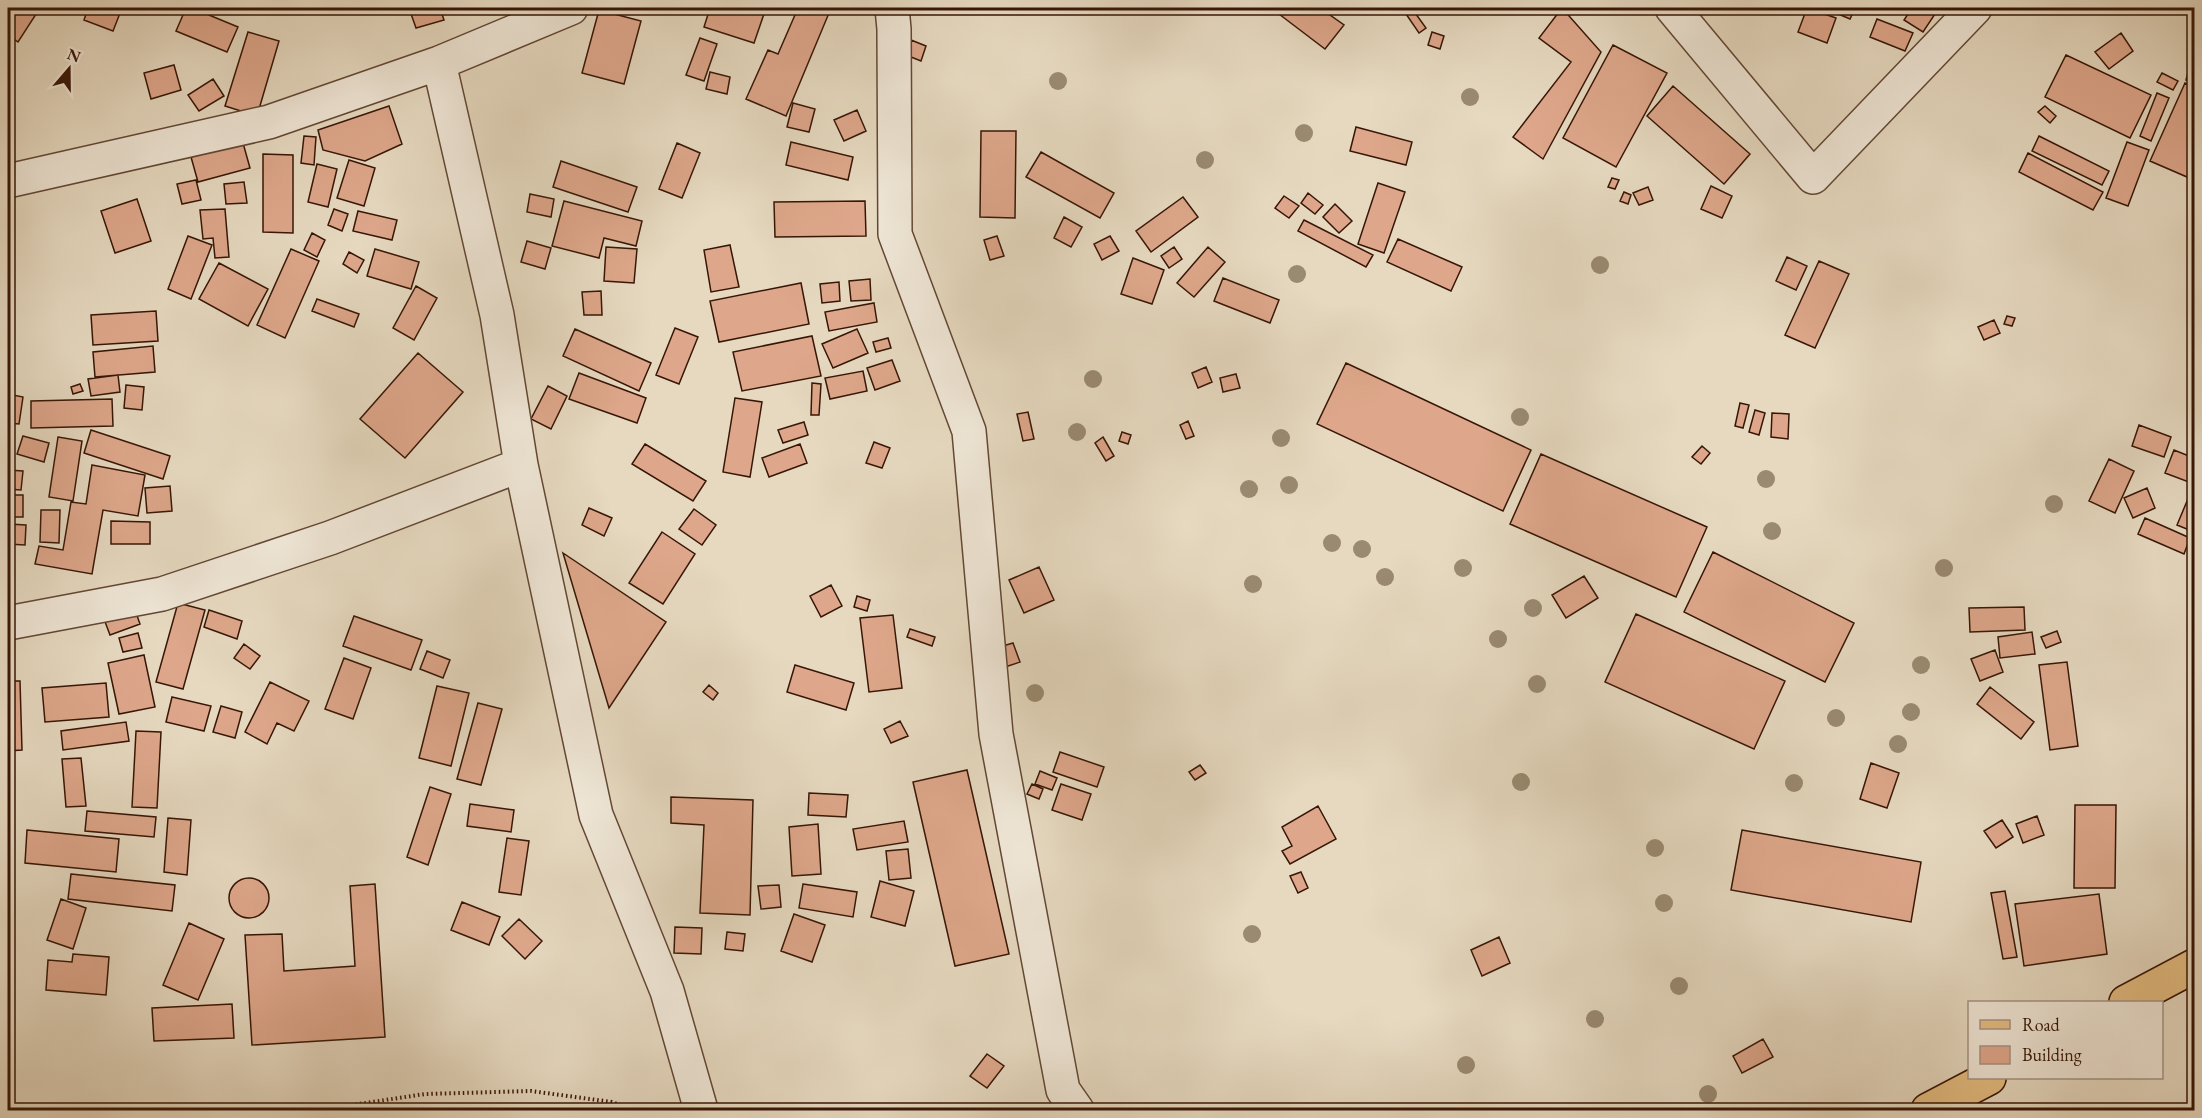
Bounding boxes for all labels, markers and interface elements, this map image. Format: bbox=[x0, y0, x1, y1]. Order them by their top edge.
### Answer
north arrow bbox=[39, 39, 99, 99]
text: N bbox=[64, 43, 84, 67]
legend bbox=[1968, 1001, 2163, 1079]
text: Road bbox=[2022, 1013, 2061, 1036]
text: Building bbox=[2022, 1043, 2082, 1066]

